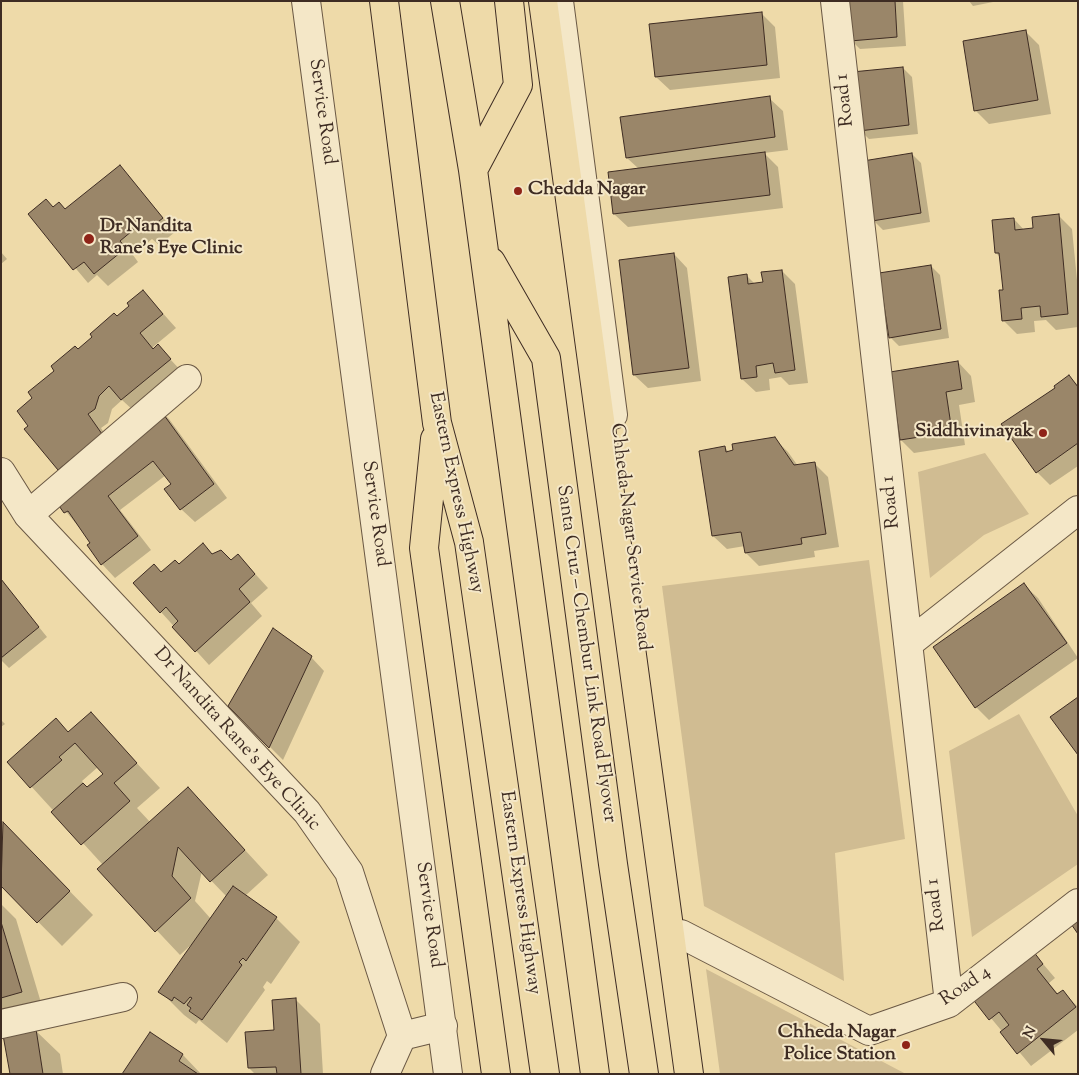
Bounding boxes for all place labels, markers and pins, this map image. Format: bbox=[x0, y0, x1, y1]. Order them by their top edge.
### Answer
place label: Chedda Nagar bbox=[528, 180, 646, 202]
marker: Chedda Nagar bbox=[512, 185, 524, 197]
place label: Dr Nandita Rane's Eye Clinic bbox=[100, 217, 243, 261]
marker: Dr Nandita Rane's Eye Clinic bbox=[82, 232, 96, 246]
place label: Siddhivinayak bbox=[915, 422, 1033, 444]
marker: Siddhivinayak bbox=[1037, 427, 1049, 439]
place label: Chheda Nagar Police Station bbox=[778, 1023, 896, 1067]
marker: Chheda Nagar Police Station bbox=[900, 1039, 912, 1051]

